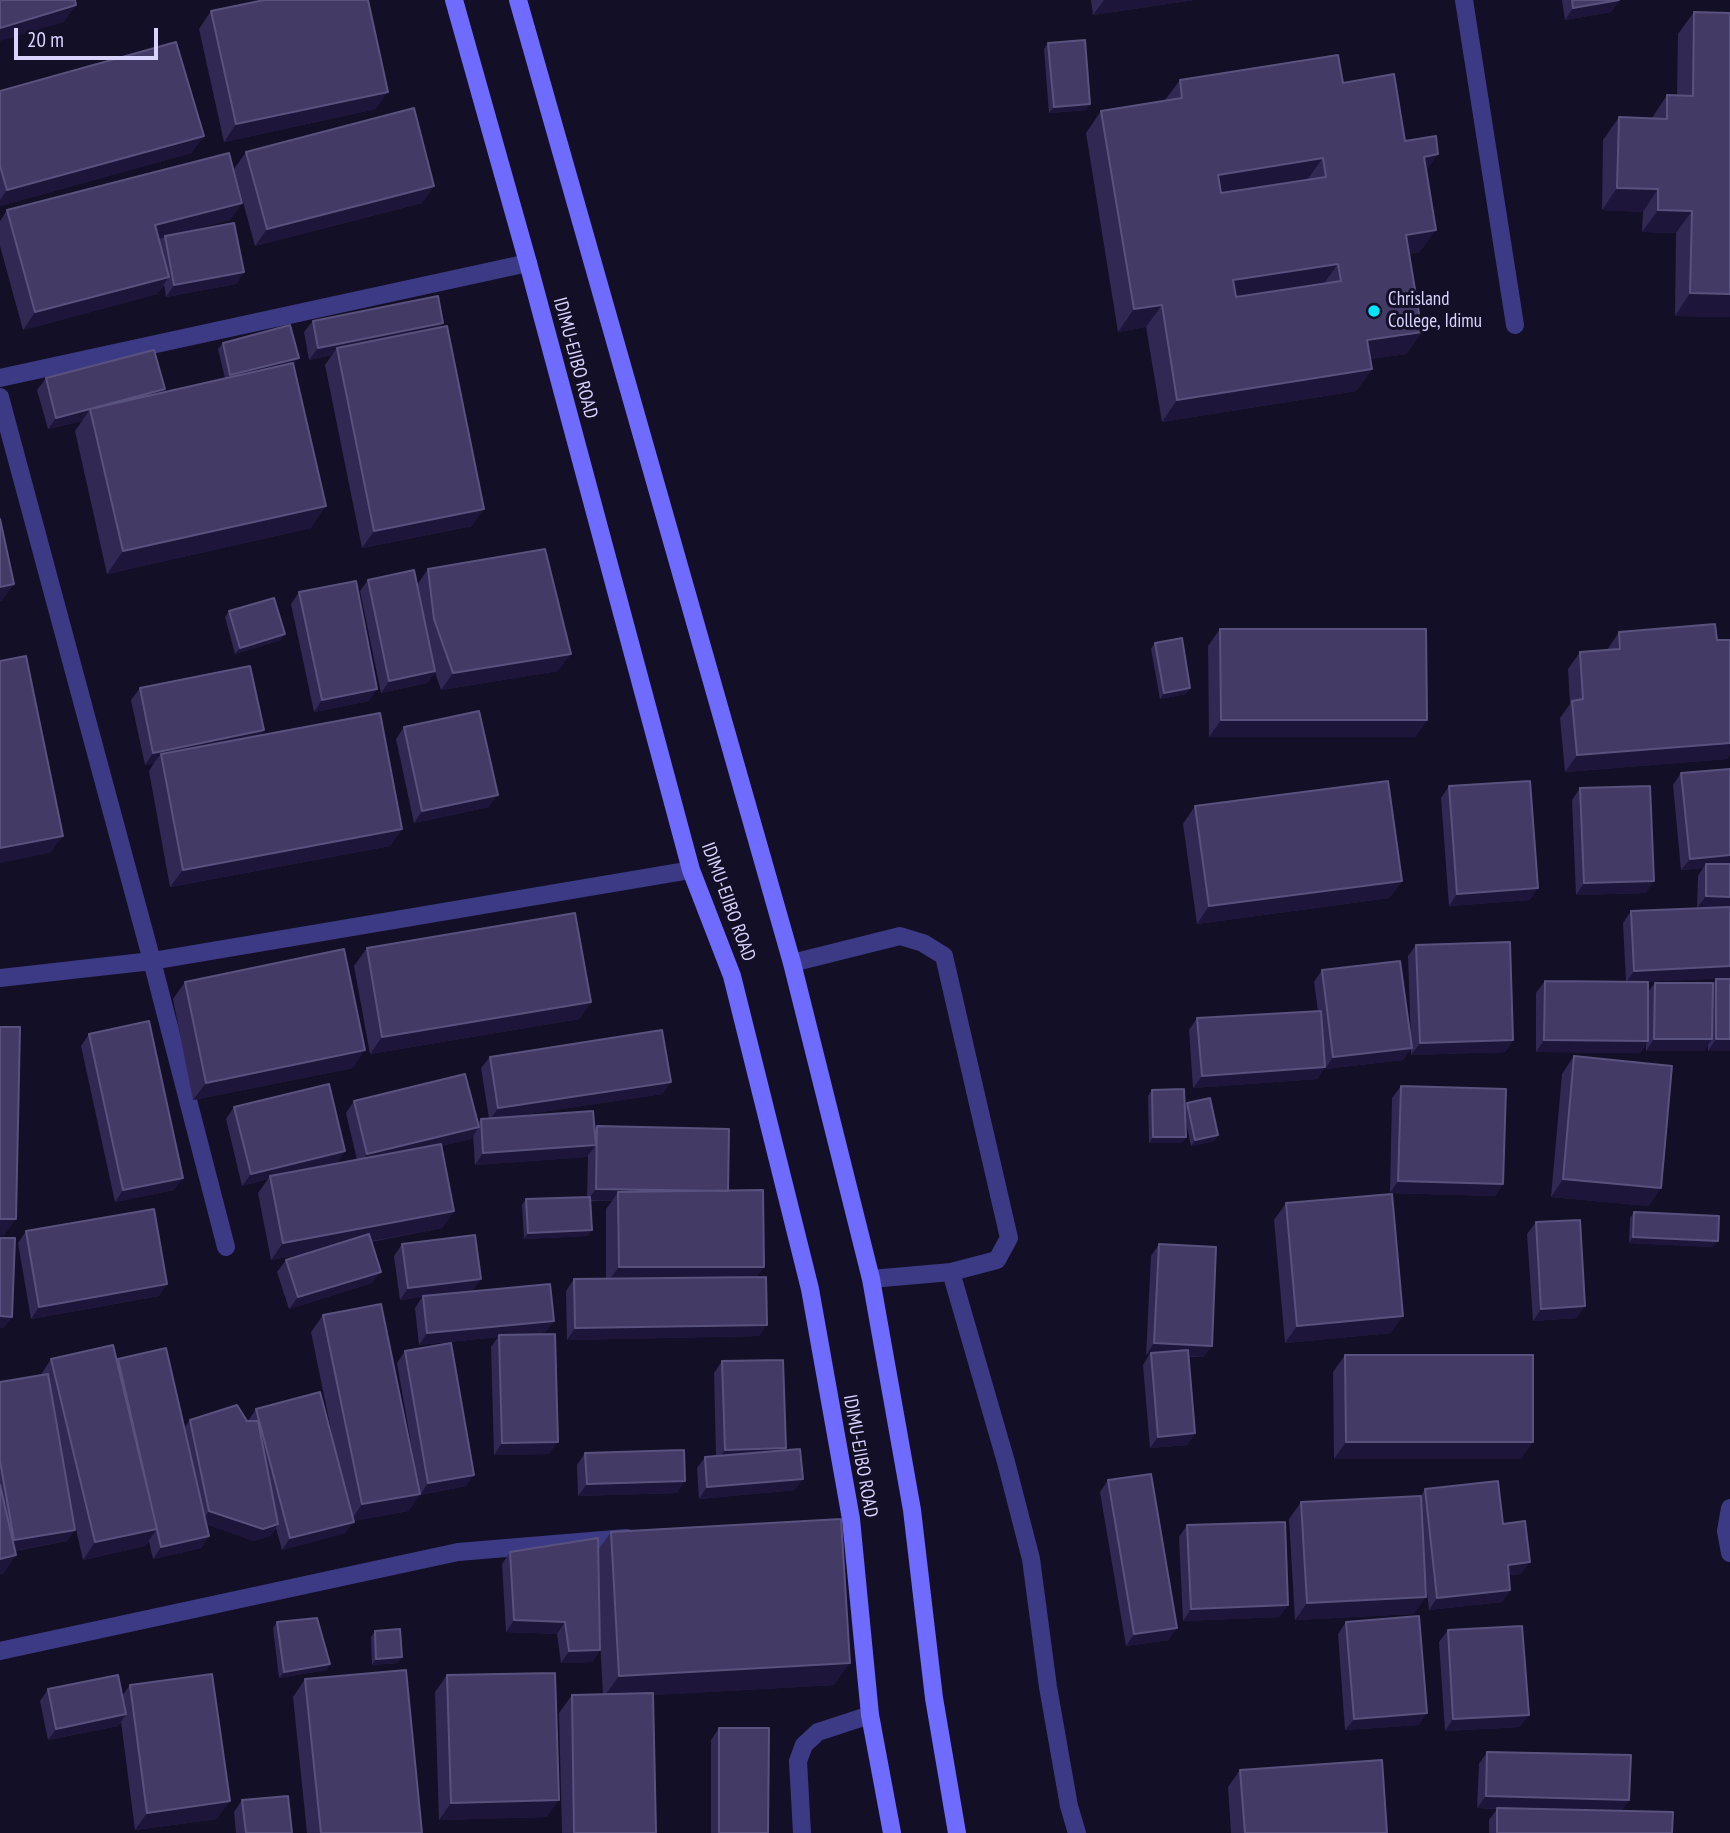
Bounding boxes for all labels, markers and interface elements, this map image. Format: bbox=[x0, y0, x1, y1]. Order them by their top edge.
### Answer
scale bar bbox=[18, 14, 161, 58]
text: 20 m bbox=[27, 26, 64, 53]
place label: Chrisland College, Idimu bbox=[1388, 289, 1482, 333]
street label: IDIMU-EJIBO ROAD bbox=[548, 295, 602, 421]
marker: Chrisland College, Idimu bbox=[1366, 303, 1382, 319]
street label: IDIMU-EJIBO ROAD bbox=[696, 840, 760, 964]
street label: IDIMU-EJIBO ROAD bbox=[838, 1393, 882, 1519]

